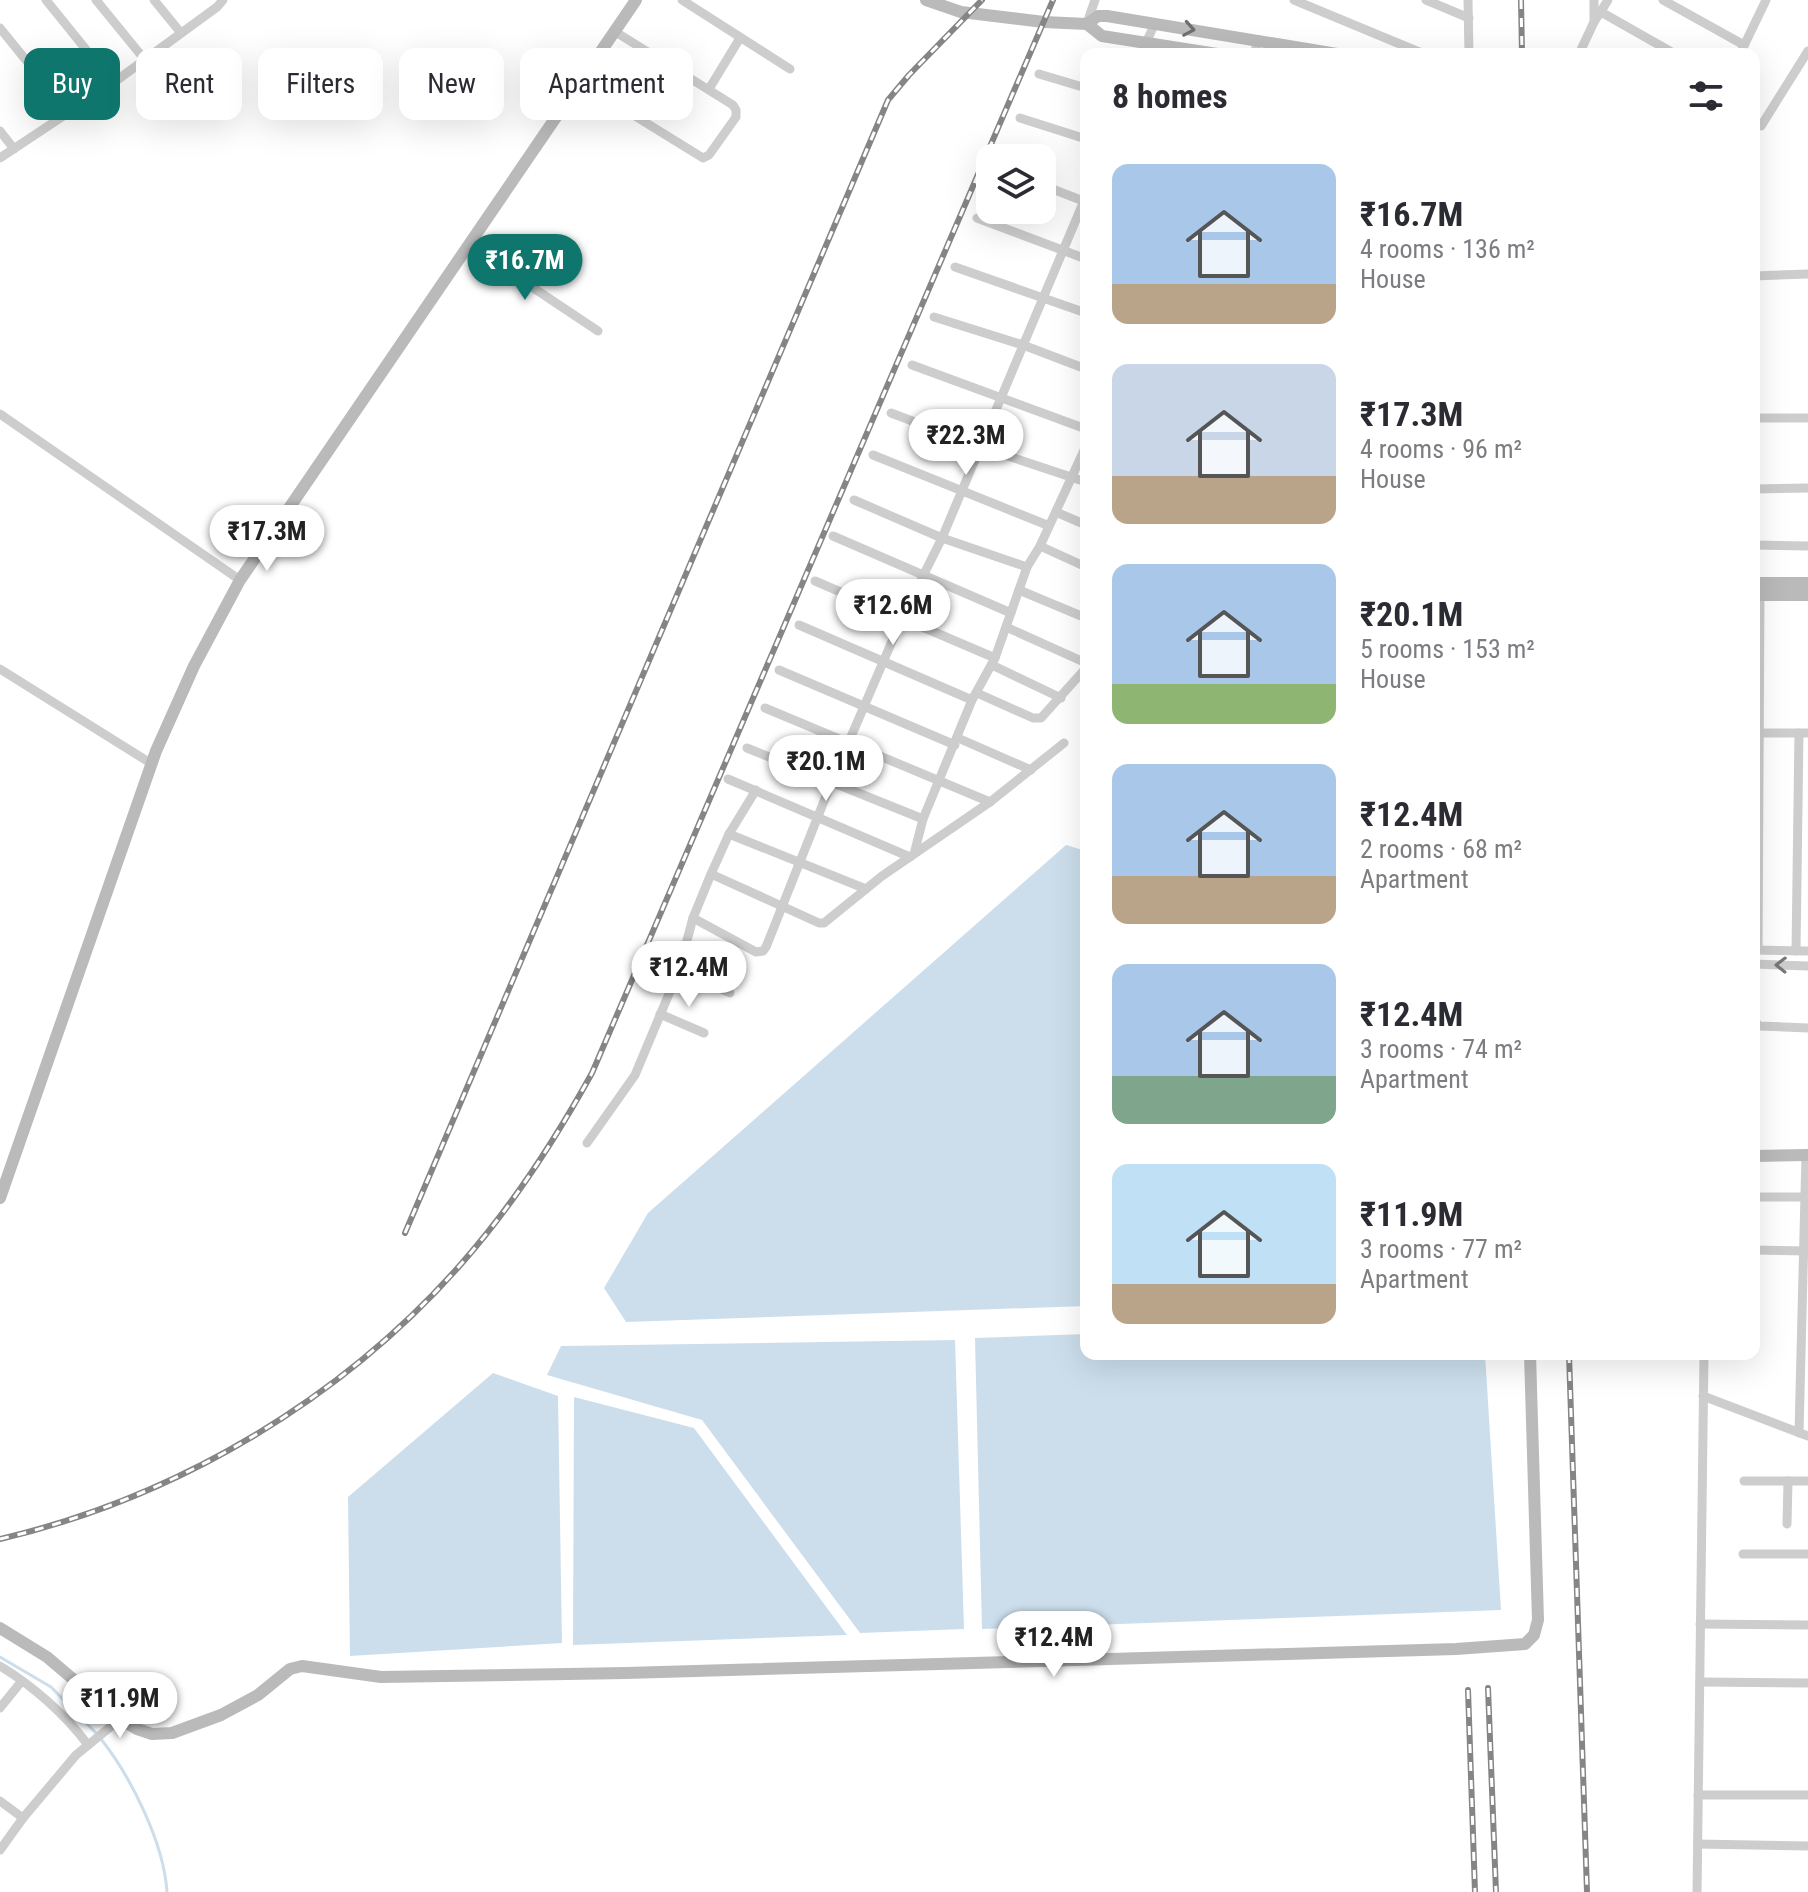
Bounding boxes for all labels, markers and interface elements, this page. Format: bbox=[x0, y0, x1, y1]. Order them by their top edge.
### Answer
one-way arrow bbox=[1183, 19, 1196, 36]
chip: Buy bbox=[24, 48, 120, 120]
chip: Rent bbox=[136, 48, 242, 120]
chip: Filters bbox=[258, 48, 383, 120]
chip: New bbox=[399, 48, 504, 120]
chip: Apartment bbox=[520, 48, 693, 120]
icon: filters bbox=[1684, 74, 1728, 118]
text: 8 homes bbox=[1112, 76, 1228, 116]
map controls bbox=[976, 144, 1056, 224]
button: layers bbox=[976, 144, 1056, 224]
text: ₹16.7M bbox=[1360, 194, 1463, 234]
icon: home bbox=[1176, 196, 1272, 292]
pin: ₹16.7M bbox=[460, 234, 590, 302]
text: 4 rooms · 136 m² bbox=[1360, 234, 1535, 264]
text: ₹16.7M bbox=[486, 245, 565, 275]
text: House bbox=[1360, 264, 1426, 294]
text: ₹17.3M bbox=[1360, 394, 1463, 434]
icon: home bbox=[1176, 396, 1272, 492]
pin: ₹22.3M bbox=[901, 409, 1031, 477]
text: ₹22.3M bbox=[927, 420, 1006, 450]
text: 4 rooms · 96 m² bbox=[1360, 434, 1522, 464]
text: House bbox=[1360, 464, 1426, 494]
pin: ₹17.3M bbox=[202, 505, 332, 573]
text: ₹17.3M bbox=[228, 516, 307, 546]
pin: ₹12.6M bbox=[828, 579, 958, 647]
text: ₹12.6M bbox=[854, 590, 933, 620]
text: ₹20.1M bbox=[1360, 594, 1463, 634]
icon: home bbox=[1176, 596, 1272, 692]
text: 5 rooms · 153 m² bbox=[1360, 634, 1535, 664]
text: House bbox=[1360, 664, 1426, 694]
pin: ₹20.1M bbox=[761, 735, 891, 803]
text: ₹20.1M bbox=[787, 746, 866, 776]
text: ₹12.4M bbox=[1360, 794, 1463, 834]
icon: home bbox=[1176, 796, 1272, 892]
text: 2 rooms · 68 m² bbox=[1360, 834, 1522, 864]
text: Apartment bbox=[1360, 864, 1469, 894]
pin: ₹12.4M bbox=[624, 941, 754, 1009]
text: ₹12.4M bbox=[650, 952, 729, 982]
one-way arrow bbox=[1774, 956, 1787, 974]
text: ₹12.4M bbox=[1360, 994, 1463, 1034]
icon: home bbox=[1176, 996, 1272, 1092]
text: 3 rooms · 74 m² bbox=[1360, 1034, 1522, 1064]
text: Apartment bbox=[1360, 1064, 1469, 1094]
text: ₹11.9M bbox=[1360, 1194, 1463, 1234]
icon: home bbox=[1176, 1196, 1272, 1292]
text: 3 rooms · 77 m² bbox=[1360, 1234, 1522, 1264]
text: Apartment bbox=[1360, 1264, 1469, 1294]
pin: ₹12.4M bbox=[989, 1611, 1119, 1679]
text: ₹12.4M bbox=[1015, 1622, 1094, 1652]
pin: ₹11.9M bbox=[55, 1672, 185, 1740]
text: ₹11.9M bbox=[81, 1683, 160, 1713]

